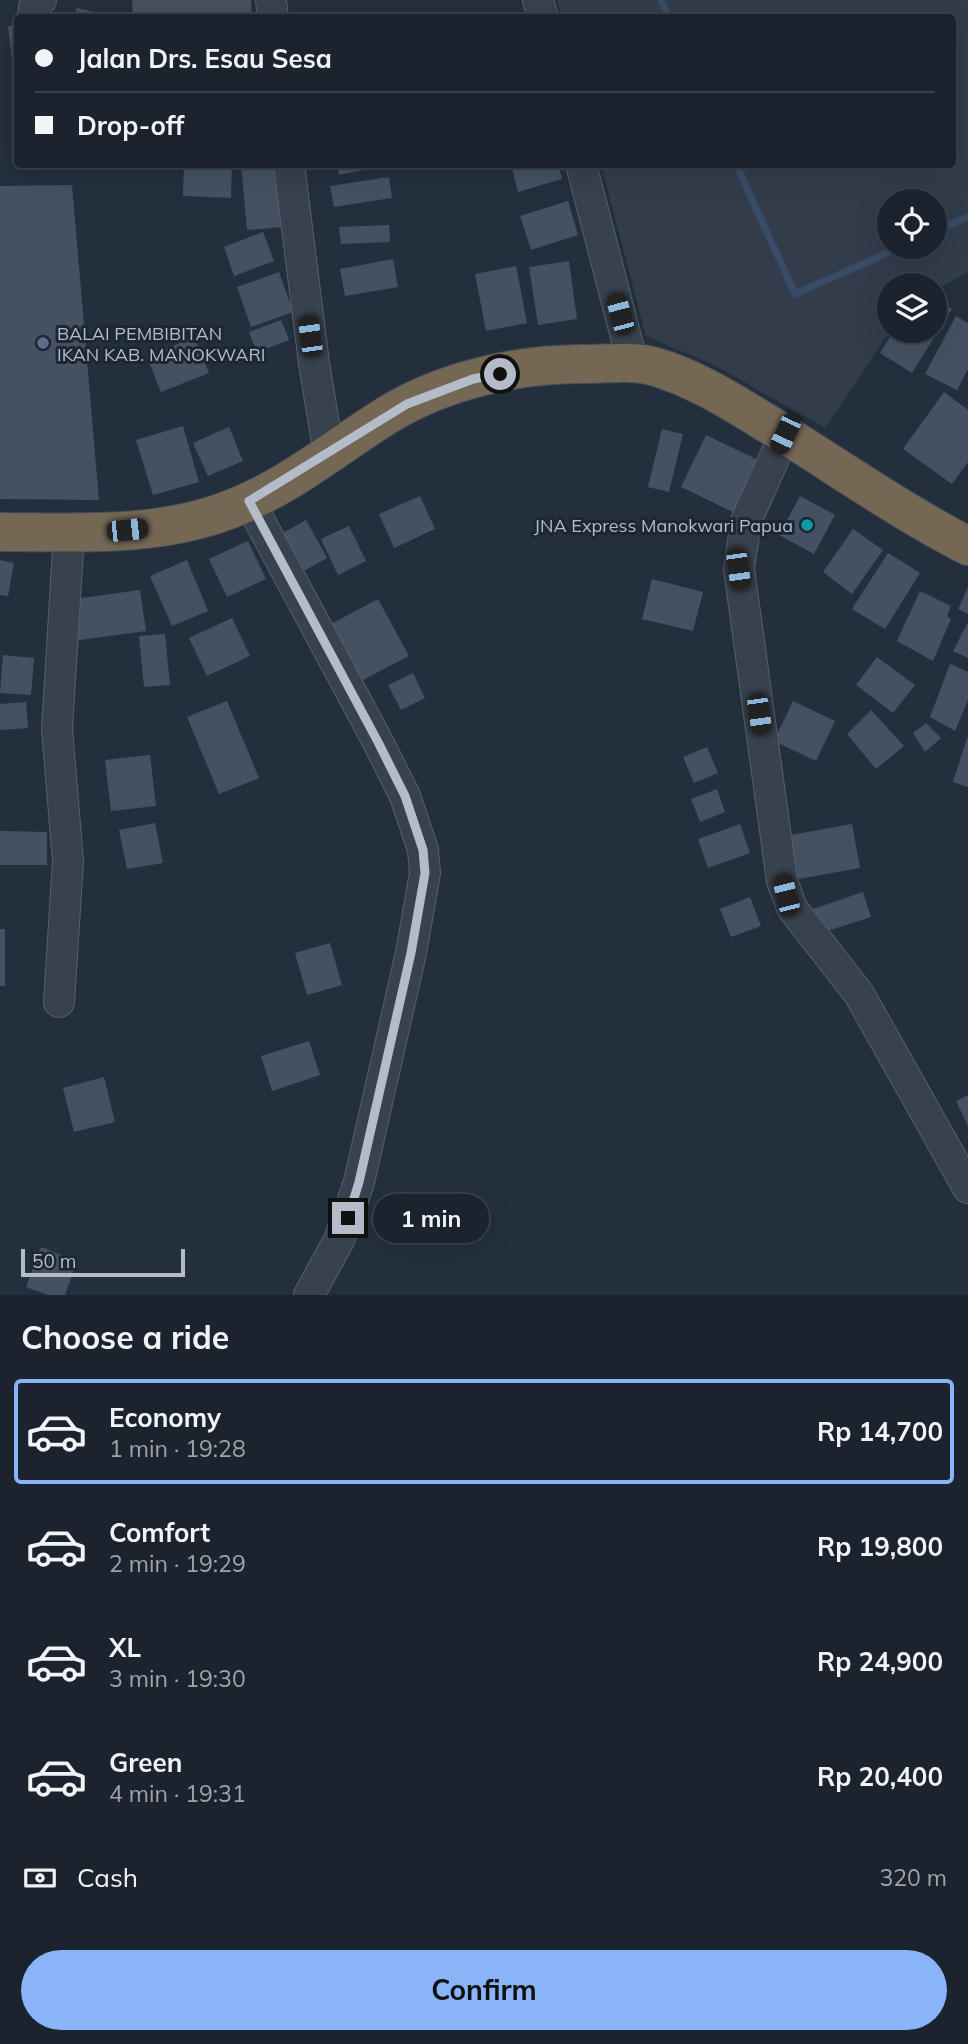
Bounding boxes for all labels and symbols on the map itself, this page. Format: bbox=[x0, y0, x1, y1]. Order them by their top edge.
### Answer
car bbox=[605, 291, 636, 337]
car bbox=[297, 314, 324, 358]
place label: BALAI PEMBIBITAN IKAN KAB. MANOKWARI bbox=[57, 322, 266, 366]
marker: BALAI PEMBIBITAN IKAN KAB. MANOKWARI bbox=[35, 335, 51, 351]
route start bbox=[484, 358, 516, 390]
car bbox=[767, 411, 804, 457]
place label: JNA Express Manokwari Papua bbox=[534, 514, 793, 537]
car bbox=[106, 517, 149, 543]
marker: JNA Express Manokwari Papua bbox=[799, 517, 815, 533]
car bbox=[725, 547, 752, 591]
car bbox=[746, 692, 773, 736]
car bbox=[771, 872, 802, 918]
callout: 1 min bbox=[372, 1194, 488, 1242]
route end bbox=[332, 1202, 364, 1234]
scale bar bbox=[21, 1246, 186, 1278]

